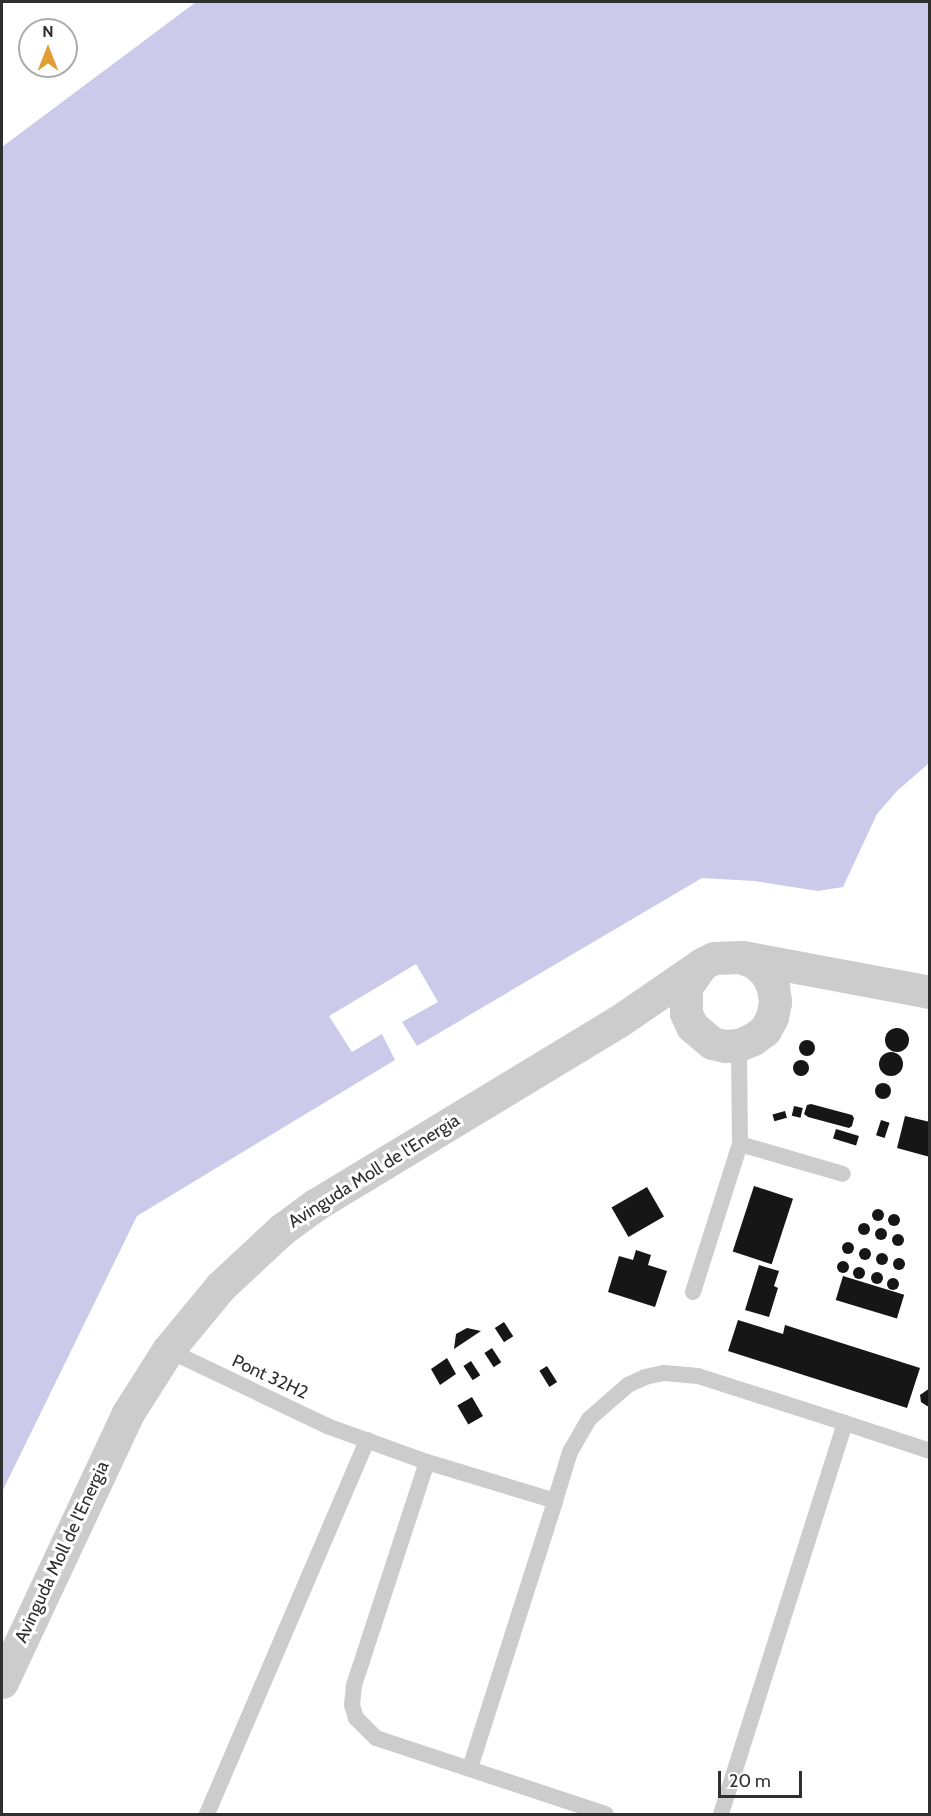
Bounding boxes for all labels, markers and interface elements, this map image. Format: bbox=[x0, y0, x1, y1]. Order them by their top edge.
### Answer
north arrow bbox=[18, 18, 78, 78]
text: N bbox=[42, 22, 54, 41]
street label: Avinguda Moll de l'Energia bbox=[284, 1109, 464, 1233]
street label: Pont 32H2 bbox=[229, 1350, 311, 1404]
street label: Avinguda Moll de l'Energia bbox=[10, 1458, 114, 1646]
scale bar bbox=[721, 1759, 805, 1797]
text: 20 m bbox=[729, 1770, 771, 1792]

